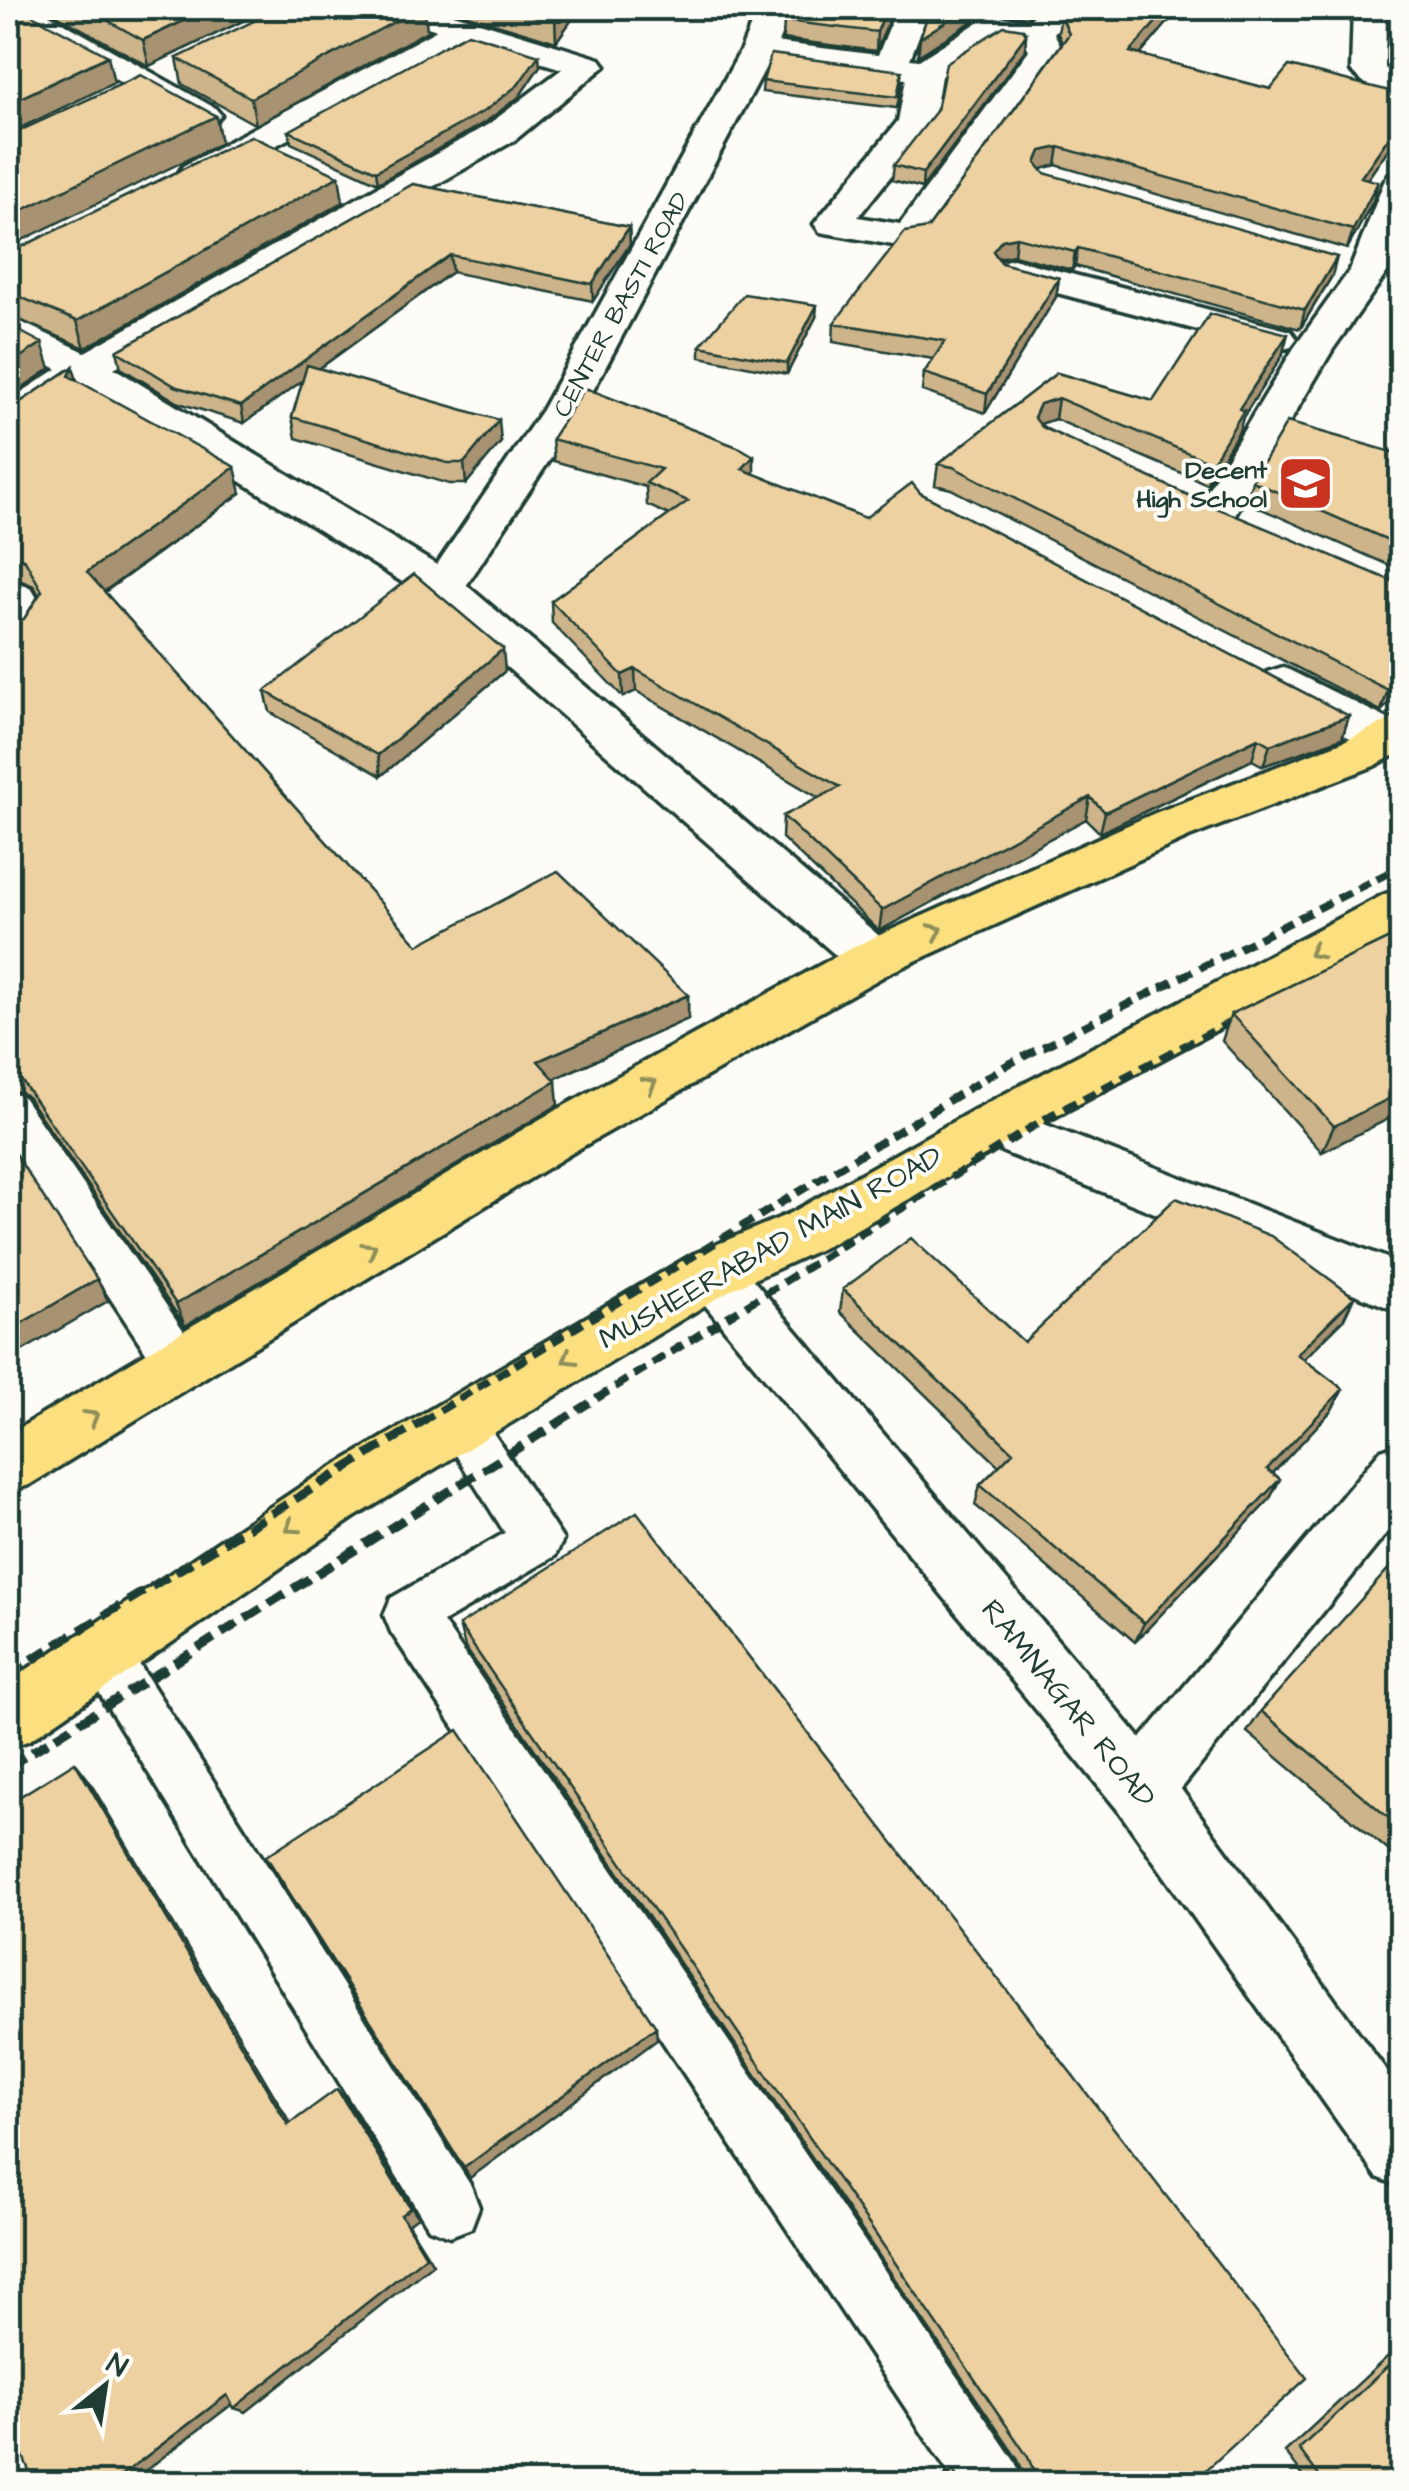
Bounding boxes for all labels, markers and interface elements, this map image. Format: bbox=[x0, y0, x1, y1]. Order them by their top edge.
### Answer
street label: CENTER BASTI ROAD bbox=[545, 186, 698, 424]
place label: Decent High School bbox=[1136, 453, 1268, 518]
school or university icon: Decent High School bbox=[1276, 453, 1336, 513]
one-way arrow bbox=[926, 923, 944, 943]
one-way arrow bbox=[1308, 940, 1326, 959]
one-way arrow bbox=[639, 1076, 657, 1096]
street label: MUSHEERABAD MAIN ROAD bbox=[591, 1136, 950, 1360]
one-way arrow bbox=[359, 1242, 377, 1261]
one-way arrow bbox=[562, 1346, 580, 1365]
one-way arrow bbox=[81, 1410, 99, 1429]
one-way arrow bbox=[284, 1515, 303, 1533]
street label: RAMNAGAR ROAD bbox=[971, 1591, 1165, 1817]
north arrow bbox=[55, 2336, 155, 2436]
text: N bbox=[99, 2344, 134, 2387]

